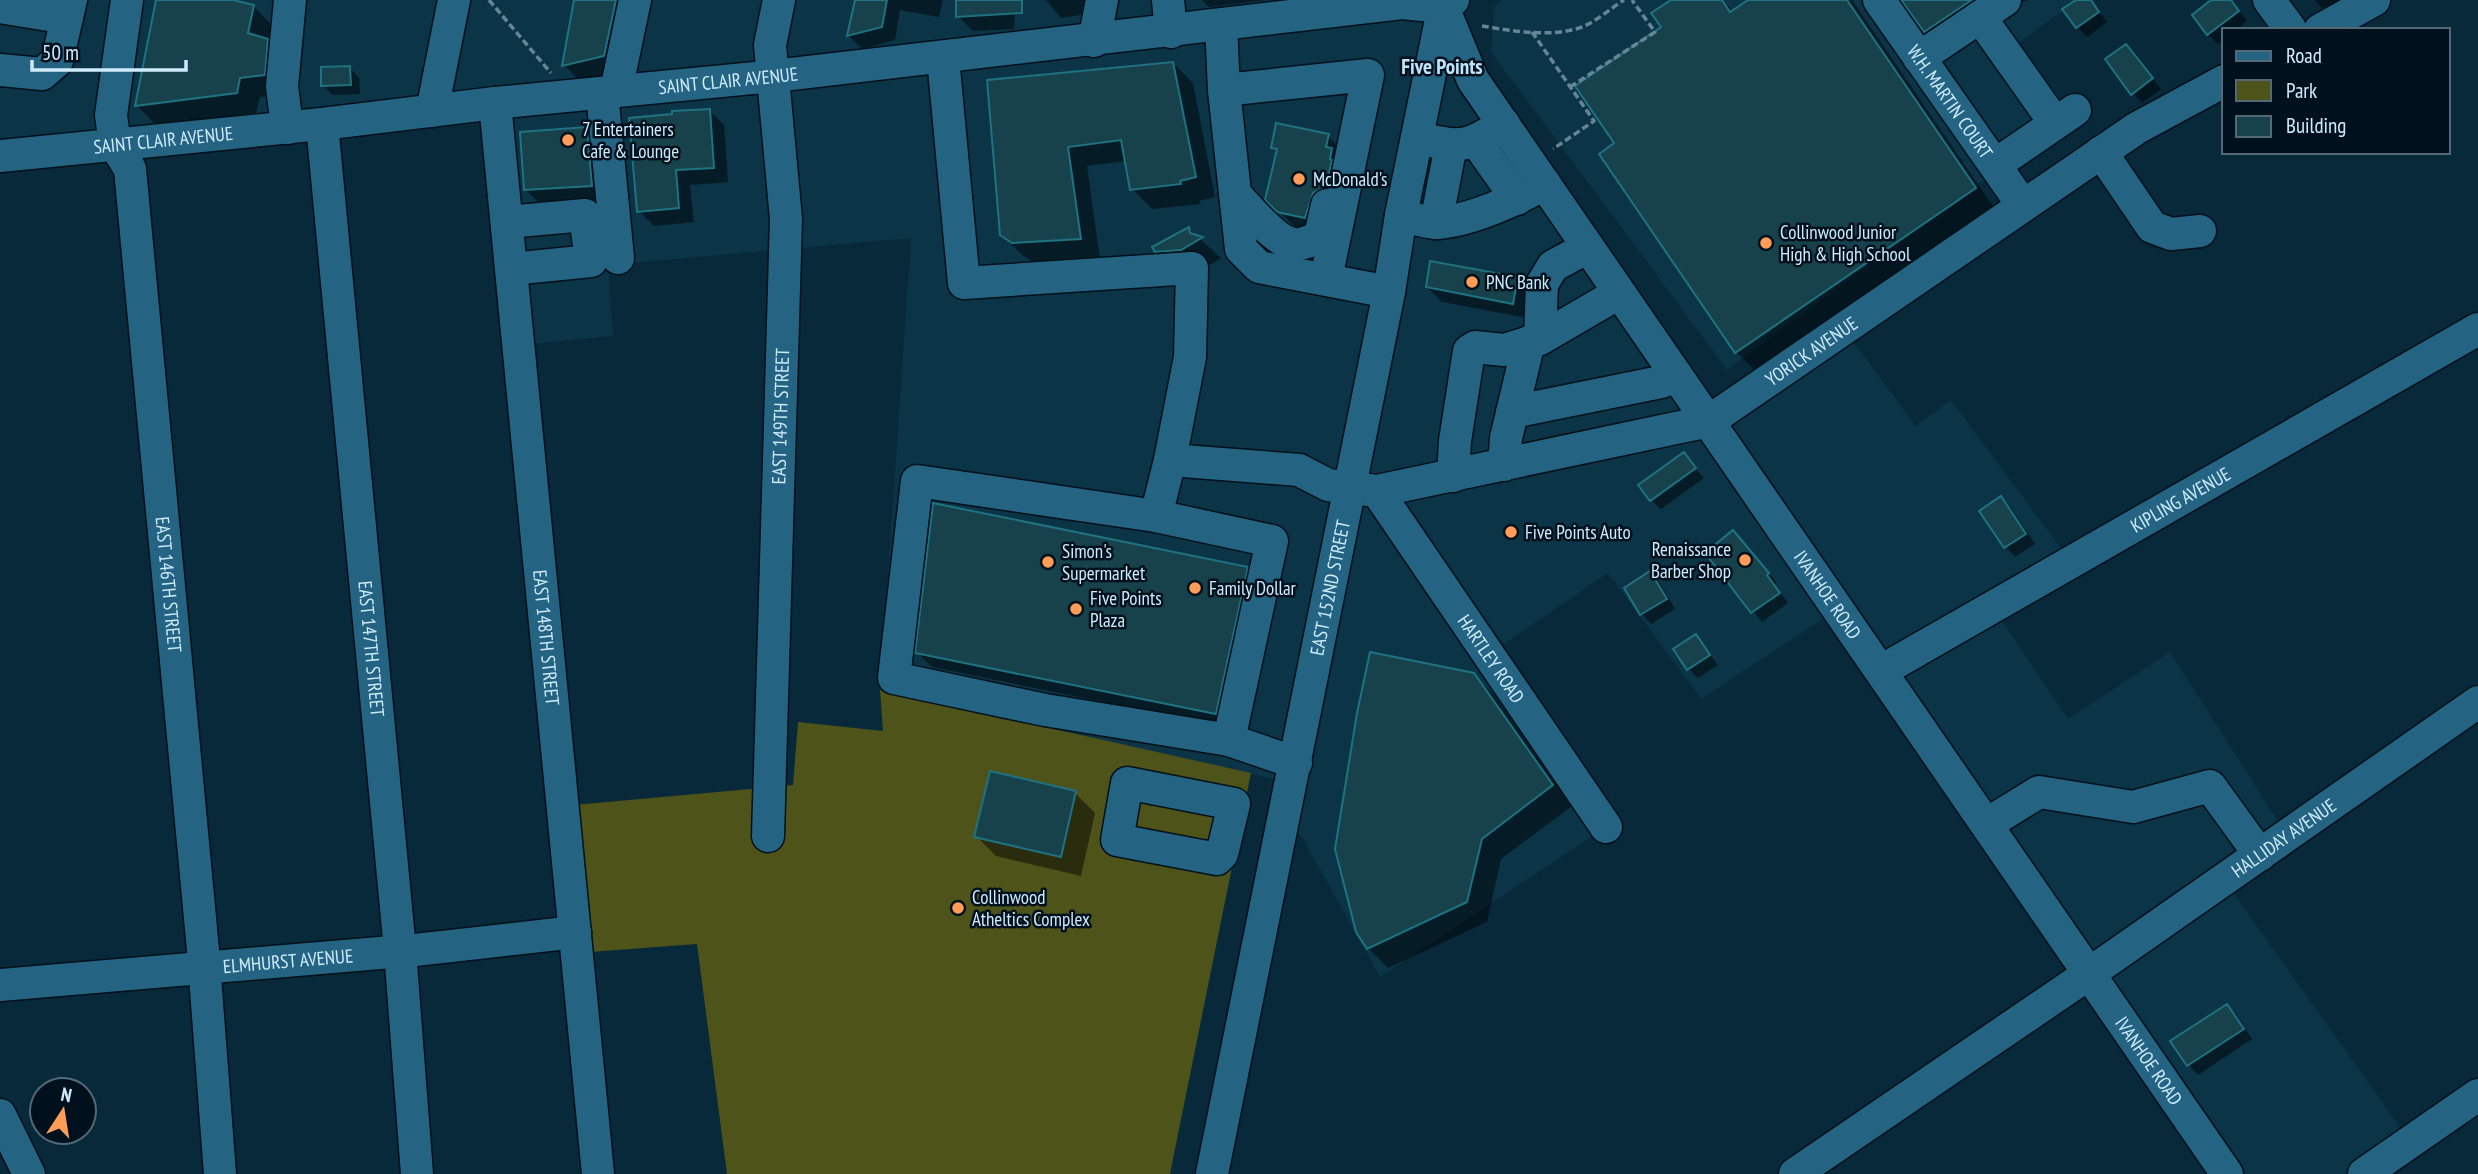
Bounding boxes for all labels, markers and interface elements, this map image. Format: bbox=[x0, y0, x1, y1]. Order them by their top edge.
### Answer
scale bar bbox=[32, 28, 186, 72]
legend bbox=[2222, 28, 2450, 154]
text: 50 m bbox=[42, 39, 79, 66]
street label: W.H. MARTIN COURT bbox=[1902, 40, 1999, 163]
text: Road bbox=[2286, 42, 2322, 69]
district label: Five Points bbox=[1401, 53, 1483, 80]
street label: SAINT CLAIR AVENUE bbox=[657, 61, 799, 99]
text: Park bbox=[2286, 77, 2317, 104]
text: Building bbox=[2286, 112, 2346, 139]
place label: 7 Entertainers Cafe & Lounge bbox=[582, 117, 679, 163]
street label: SAINT CLAIR AVENUE bbox=[92, 121, 234, 159]
marker: 7 Entertainers Cafe & Lounge bbox=[560, 132, 576, 148]
place label: McDonald's bbox=[1313, 167, 1388, 191]
marker: McDonald's bbox=[1291, 171, 1307, 187]
place label: Collinwood Junior High & High School bbox=[1780, 220, 1911, 266]
marker: Collinwood Junior High & High School bbox=[1758, 235, 1774, 251]
place label: PNC Bank bbox=[1486, 270, 1550, 294]
marker: PNC Bank bbox=[1464, 274, 1480, 290]
street label: YORICK AVENUE bbox=[1760, 311, 1862, 391]
street label: EAST 149TH STREET bbox=[766, 347, 794, 485]
street label: KIPLING AVENUE bbox=[2126, 461, 2235, 538]
street label: EAST 146TH STREET bbox=[151, 516, 187, 654]
street label: EAST 152ND STREET bbox=[1304, 517, 1355, 658]
place label: Five Points Auto bbox=[1525, 520, 1631, 544]
marker: Five Points Auto bbox=[1503, 524, 1519, 540]
place label: Renaissance Barber Shop bbox=[1651, 537, 1731, 583]
place label: Simon's Supermarket bbox=[1062, 539, 1146, 585]
street label: IVANHOE ROAD bbox=[1789, 546, 1867, 644]
marker: Renaissance Barber Shop bbox=[1737, 552, 1753, 568]
marker: Simon's Supermarket bbox=[1040, 554, 1056, 570]
street label: EAST 148TH STREET bbox=[528, 569, 565, 707]
place label: Family Dollar bbox=[1209, 576, 1297, 600]
street label: EAST 147TH STREET bbox=[353, 580, 390, 718]
marker: Family Dollar bbox=[1187, 580, 1203, 596]
place label: Five Points Plaza bbox=[1090, 586, 1162, 632]
marker: Five Points Plaza bbox=[1068, 601, 1084, 617]
street label: HARTLEY ROAD bbox=[1453, 610, 1530, 708]
street label: HALLIDAY AVENUE bbox=[2227, 793, 2340, 883]
place label: Collinwood Atheltics Complex bbox=[972, 885, 1090, 931]
marker: Collinwood Atheltics Complex bbox=[950, 900, 966, 916]
street label: ELMHURST AVENUE bbox=[222, 943, 354, 978]
street label: IVANHOE ROAD bbox=[2110, 1012, 2188, 1110]
north arrow bbox=[28, 1076, 98, 1146]
text: N bbox=[59, 1082, 74, 1107]

